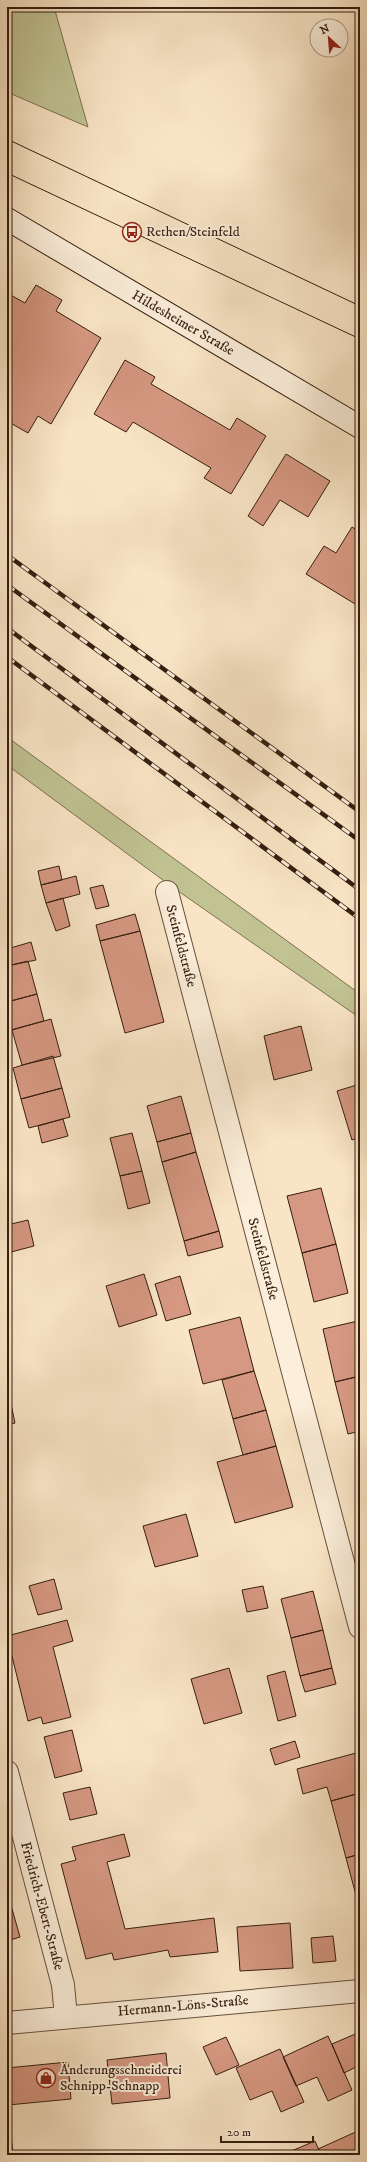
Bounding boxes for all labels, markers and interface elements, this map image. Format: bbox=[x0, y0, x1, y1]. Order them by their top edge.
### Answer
north arrow bbox=[309, 18, 349, 58]
text: N bbox=[318, 22, 332, 38]
bus stop icon: Rethen/Steinfeld bbox=[121, 221, 143, 243]
place label: Rethen/Steinfeld bbox=[146, 223, 240, 241]
street label: Hildesheimer Straße bbox=[129, 286, 238, 360]
street label: Steinfeldstraße bbox=[161, 903, 201, 989]
street label: Steinfeldstraße bbox=[243, 1216, 283, 1302]
street label: Friedrich-Ebert-Straße bbox=[16, 1840, 68, 1972]
street label: Hermann-Löns-Straße bbox=[117, 1991, 249, 2021]
place label: Änderungsschneiderei Schnipp-Schnapp bbox=[60, 2061, 182, 2095]
shop icon: Änderungsschneiderei Schnipp-Schnapp bbox=[35, 2067, 57, 2089]
scale bar bbox=[221, 2118, 313, 2144]
text: 20 m bbox=[227, 2125, 251, 2140]

